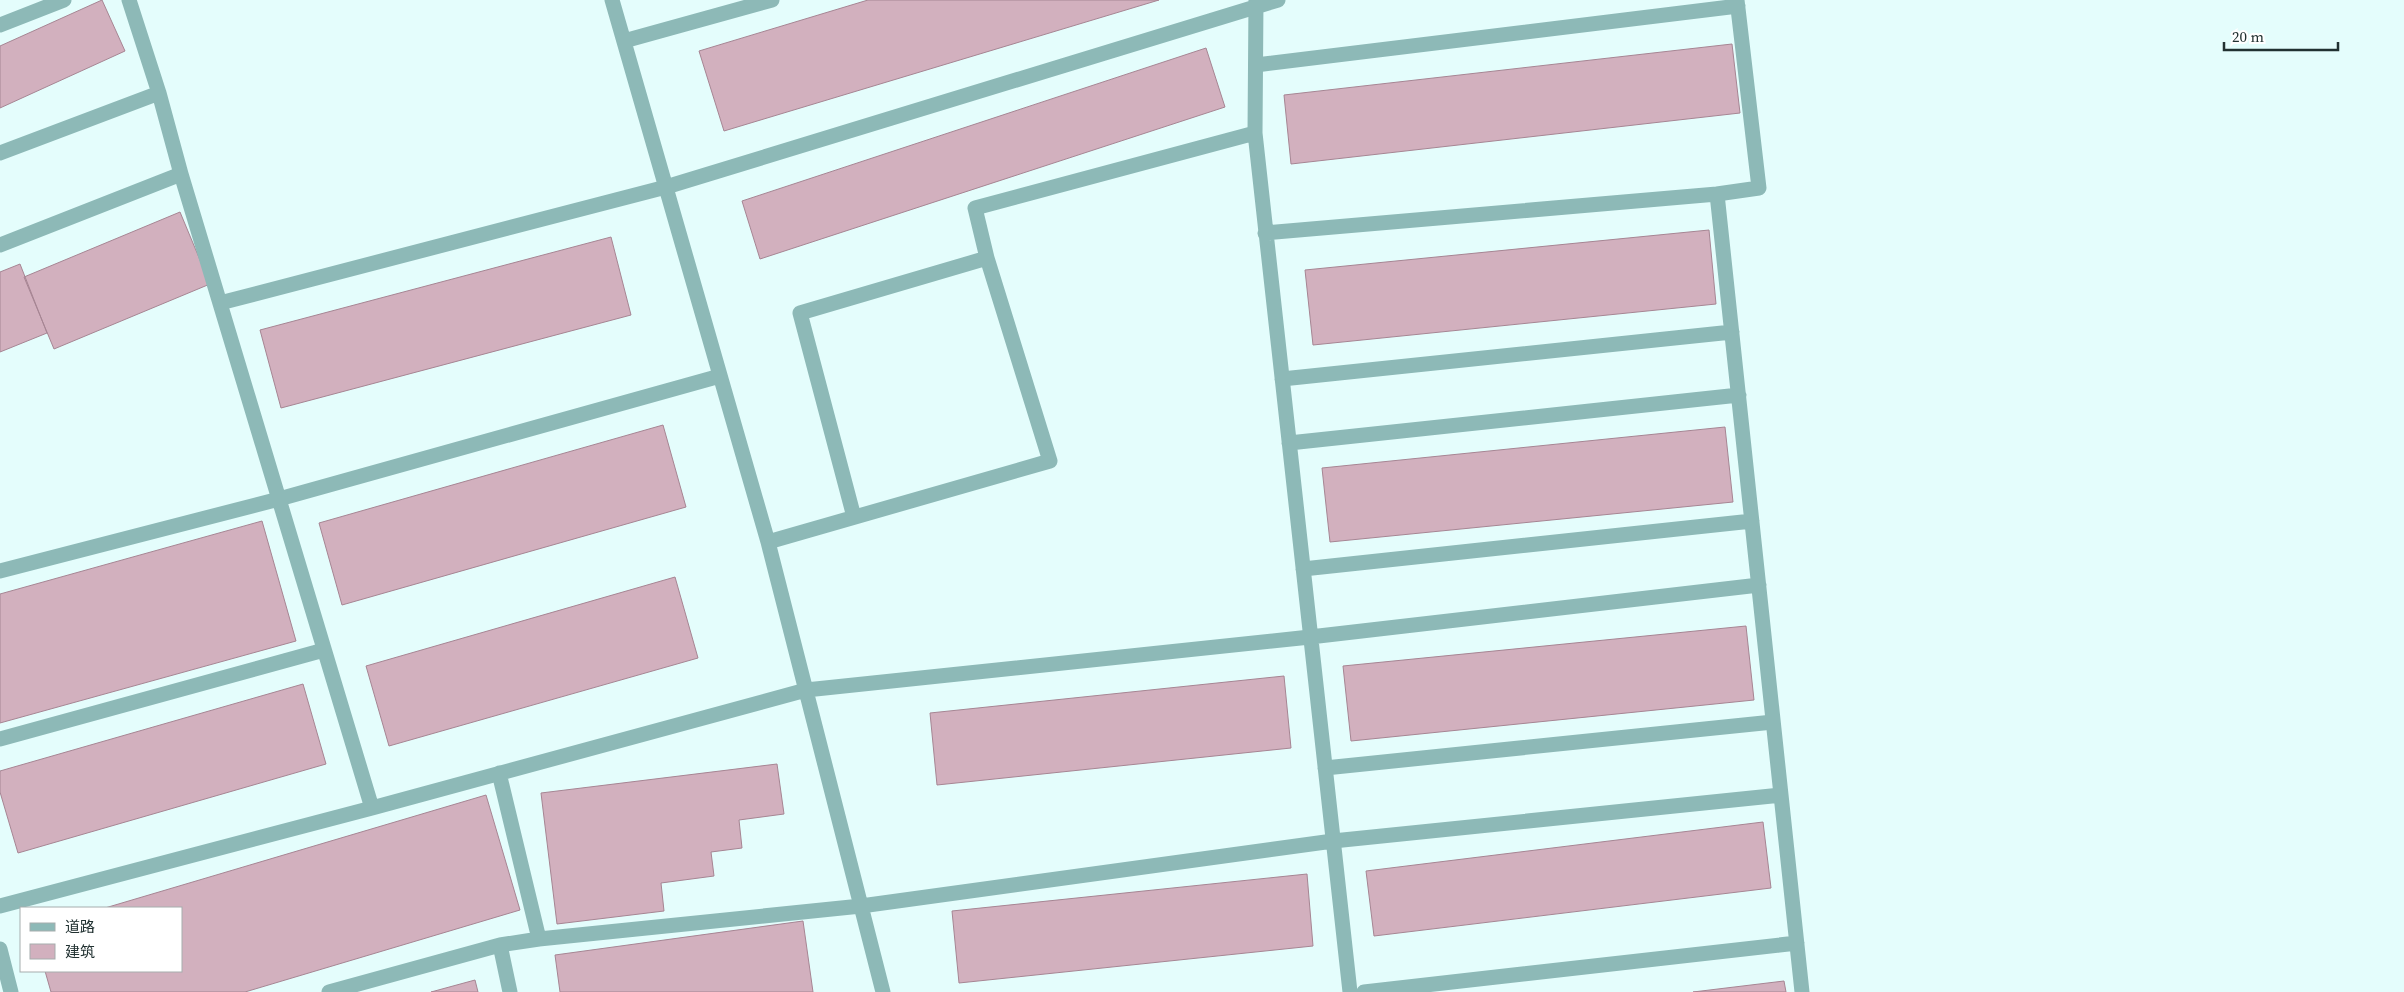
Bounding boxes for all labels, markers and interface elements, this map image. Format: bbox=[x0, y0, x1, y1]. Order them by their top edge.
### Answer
scale bar bbox=[2224, 20, 2338, 52]
text: 20 m bbox=[2232, 26, 2264, 47]
legend bbox=[20, 907, 182, 972]
text: 道路 bbox=[65, 916, 95, 937]
text: 建筑 bbox=[65, 941, 95, 962]

